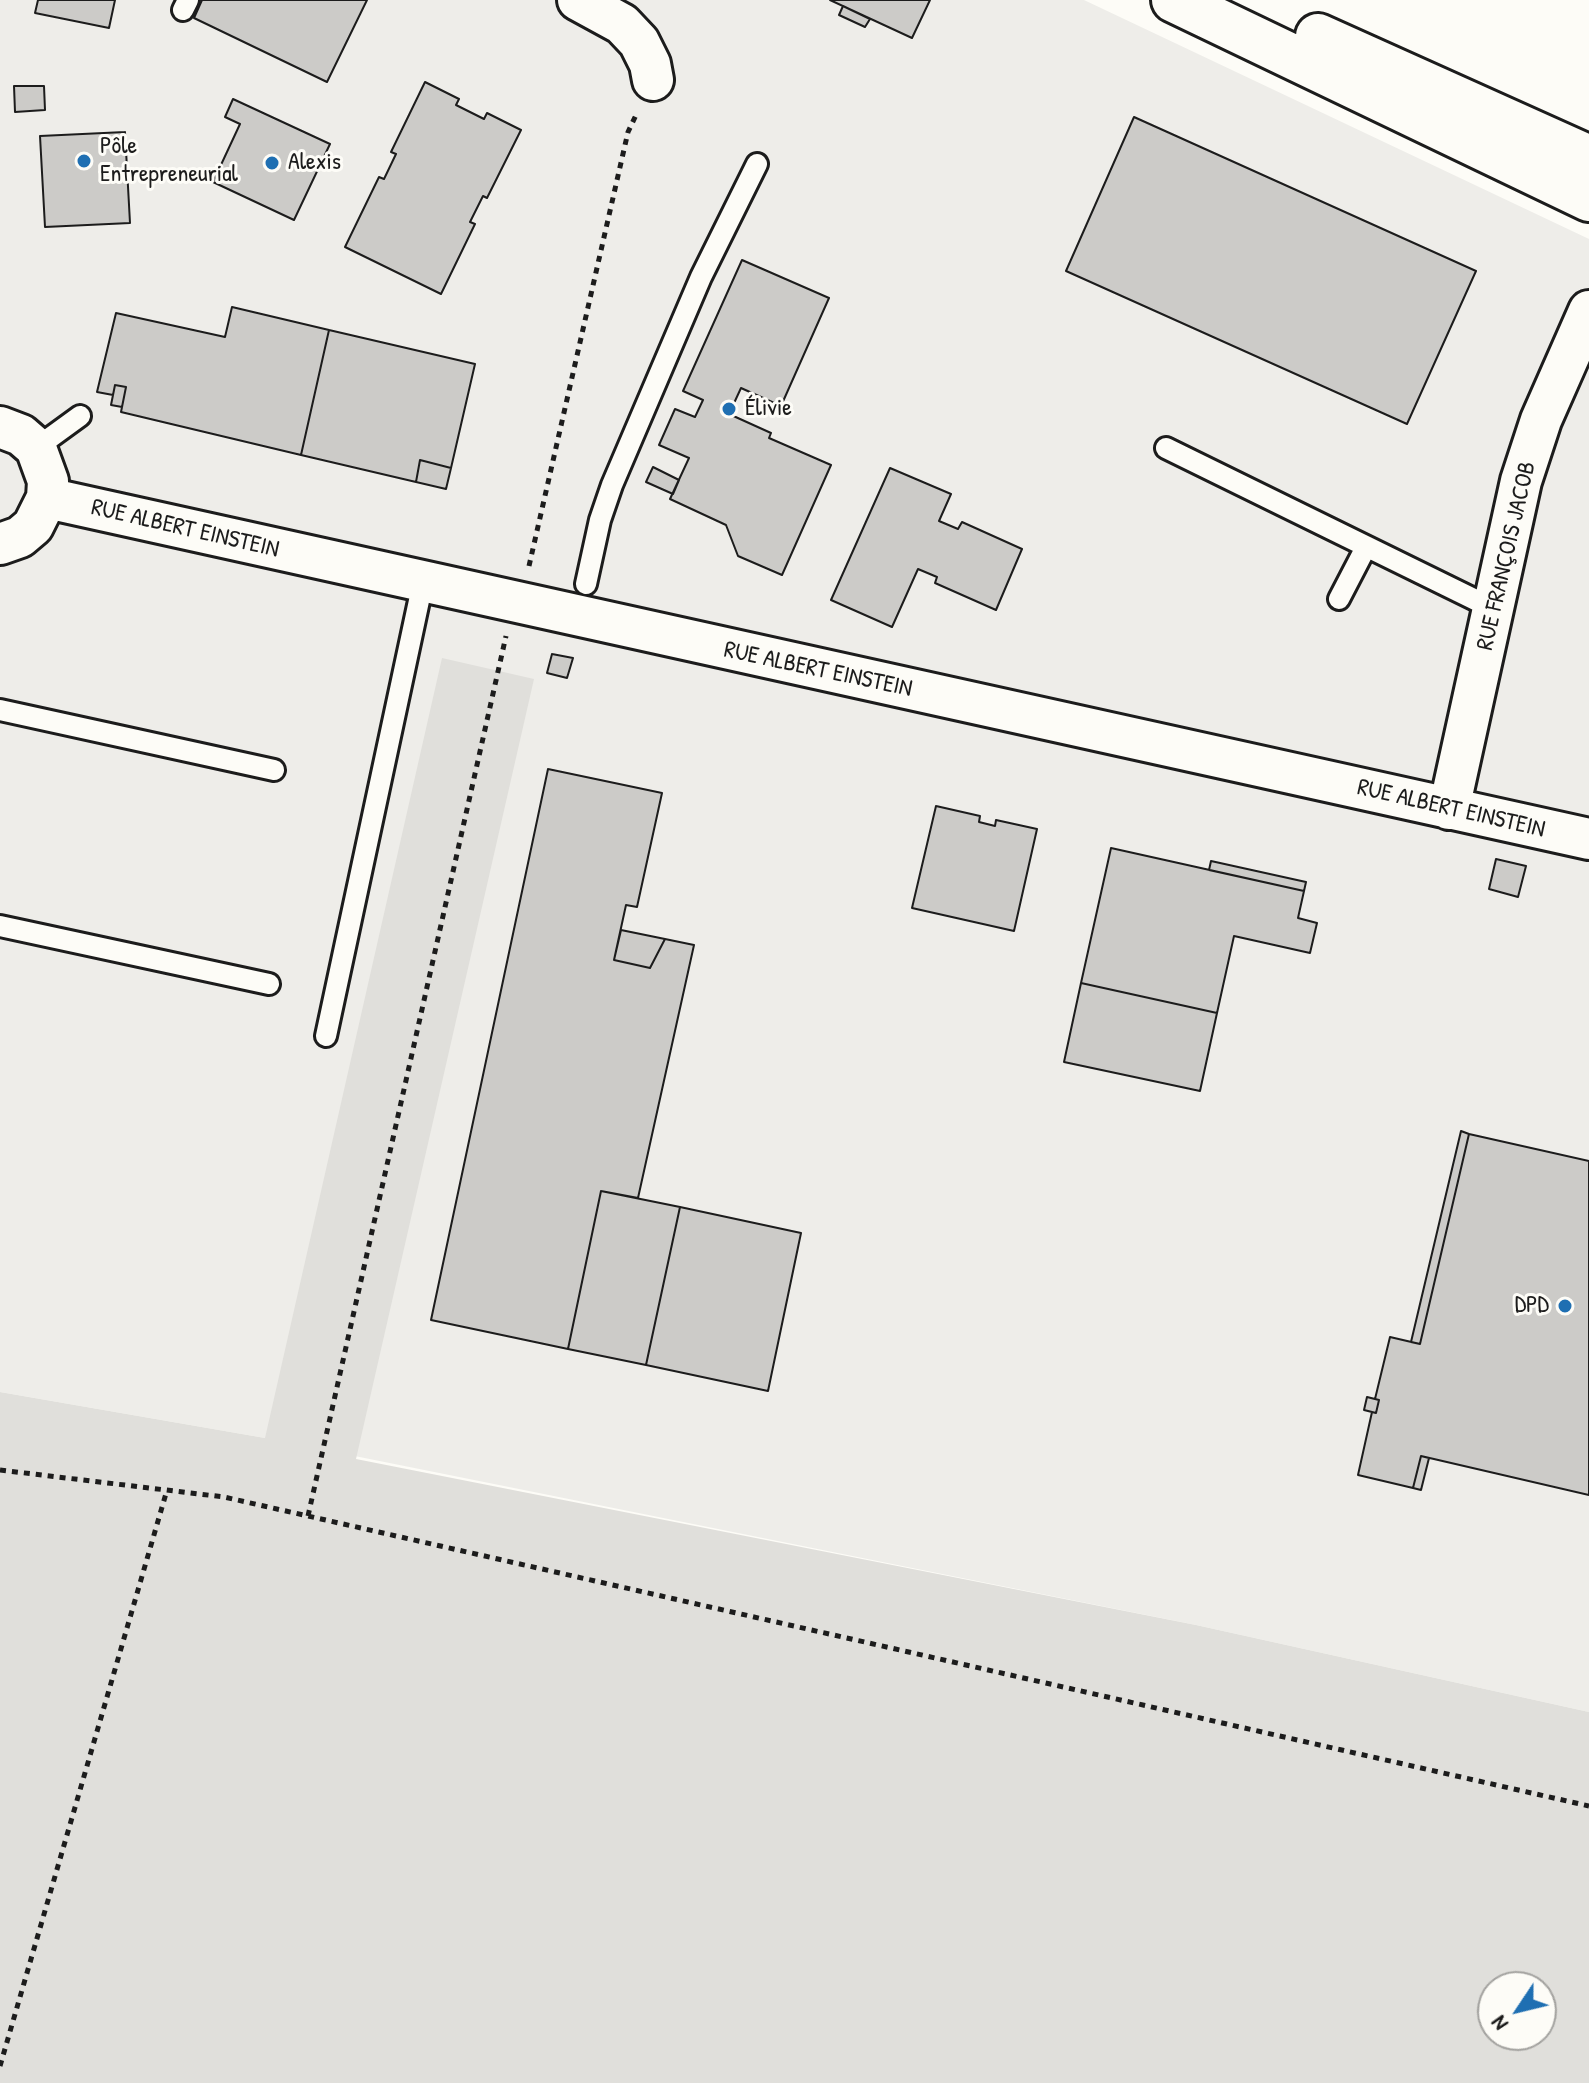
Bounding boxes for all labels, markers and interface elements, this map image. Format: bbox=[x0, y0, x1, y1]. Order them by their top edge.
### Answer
place label: Pôle Entrepreneurial bbox=[100, 133, 238, 189]
place label: Alexis bbox=[288, 149, 341, 177]
marker: Pôle Entrepreneurial bbox=[75, 152, 93, 170]
marker: Alexis bbox=[263, 154, 281, 172]
place label: Élivie bbox=[745, 395, 792, 423]
marker: Élivie bbox=[720, 400, 738, 418]
street label: RUE FRANÇOIS JACOB bbox=[1471, 459, 1543, 653]
street label: RUE ALBERT EINSTEIN bbox=[88, 493, 282, 565]
street label: RUE ALBERT EINSTEIN bbox=[721, 636, 915, 704]
street label: RUE ALBERT EINSTEIN bbox=[1354, 773, 1548, 845]
place label: DPD bbox=[1515, 1292, 1549, 1320]
marker: DPD bbox=[1556, 1297, 1574, 1315]
north arrow bbox=[1477, 1971, 1557, 2051]
text: N bbox=[1483, 2010, 1515, 2037]

